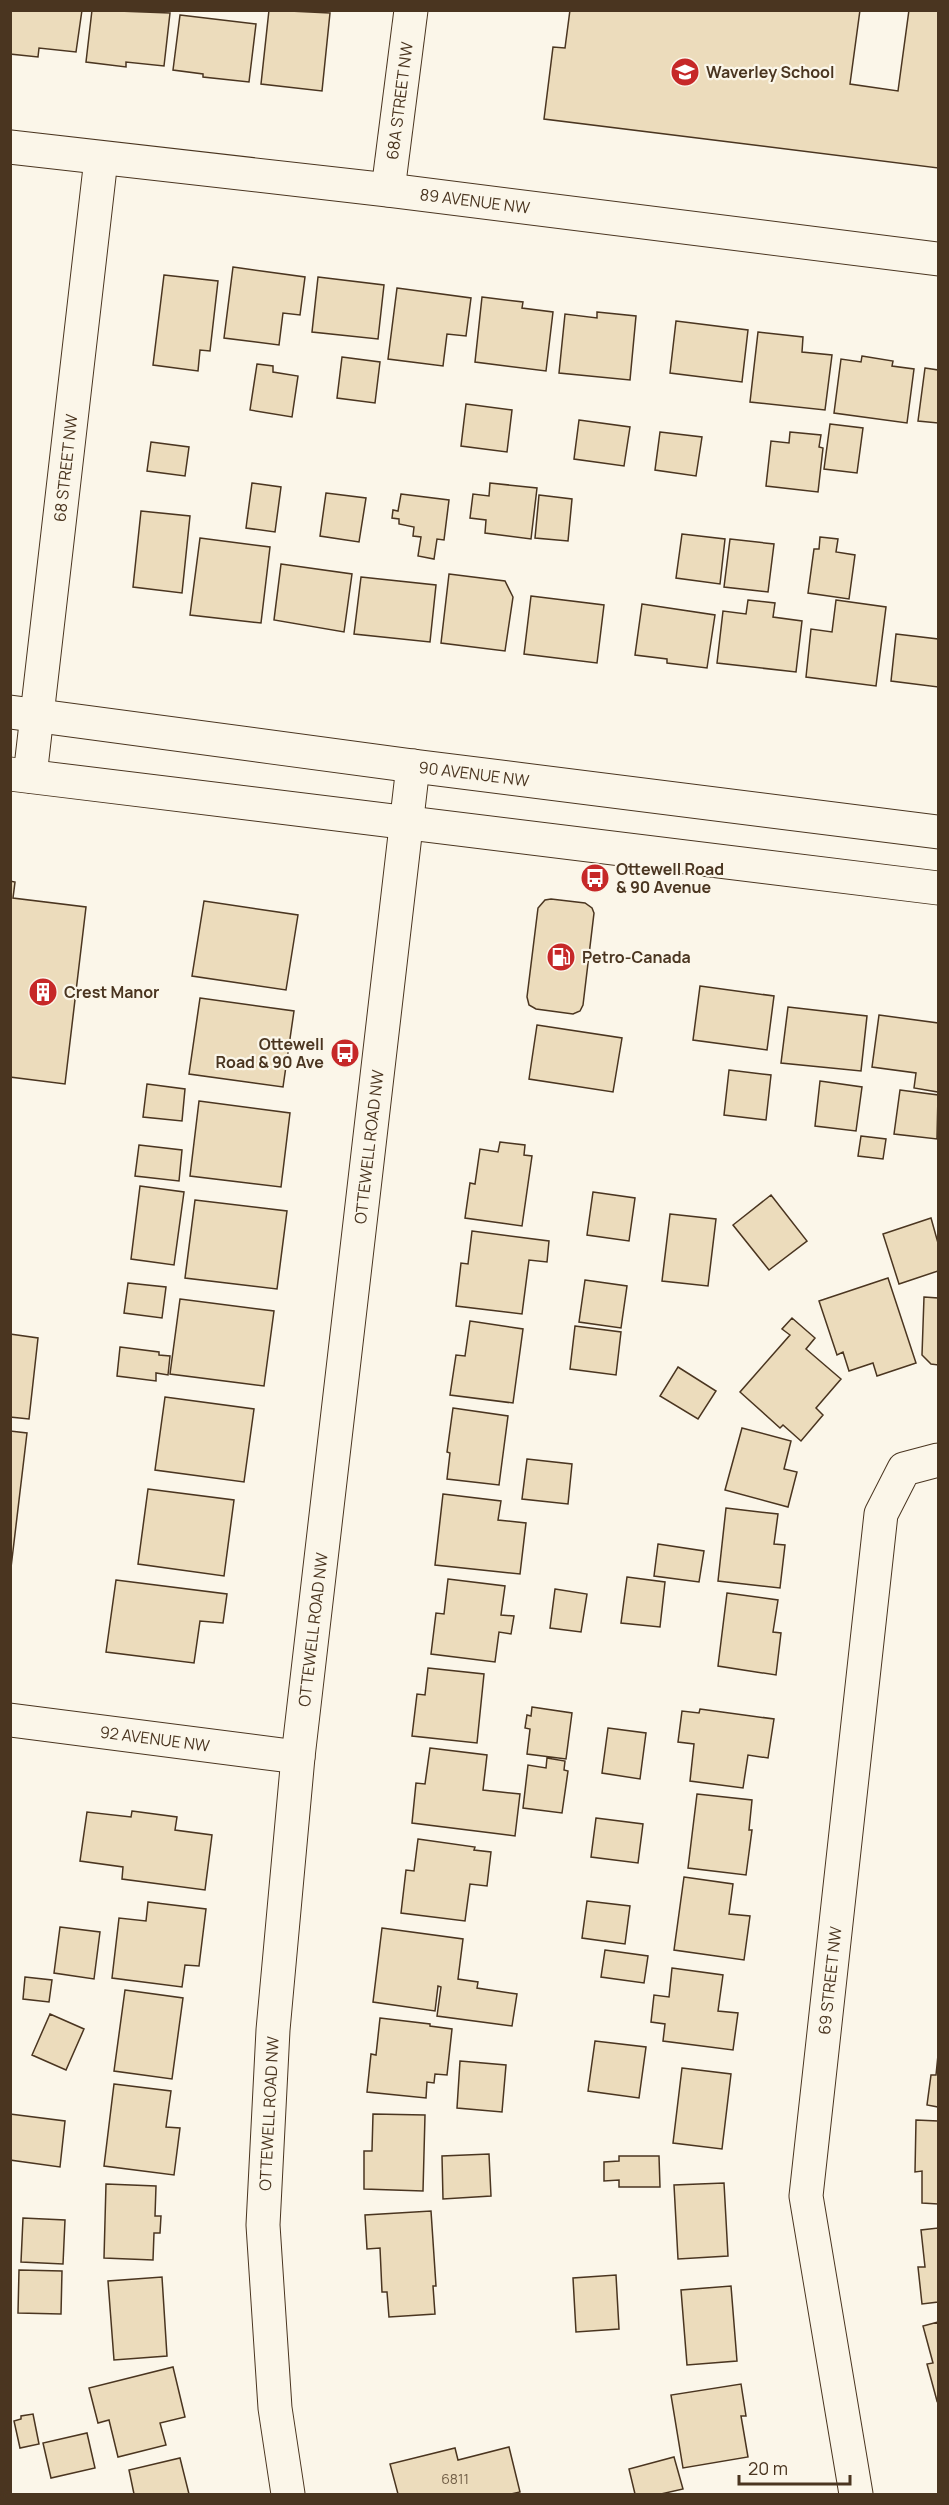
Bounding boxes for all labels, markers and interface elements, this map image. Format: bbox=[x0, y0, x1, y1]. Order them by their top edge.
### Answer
street label: 68A STREET NW bbox=[381, 41, 418, 161]
school or university icon: Waverley School bbox=[669, 56, 701, 88]
place label: Waverley School bbox=[706, 61, 834, 83]
street label: 89 AVENUE NW bbox=[419, 183, 531, 219]
street label: 68 STREET NW bbox=[48, 413, 83, 523]
street label: 90 AVENUE NW bbox=[417, 756, 530, 792]
place label: Ottewell Road & 90 Avenue bbox=[616, 858, 724, 898]
bus stop icon: Ottewell Road & 90 Avenue bbox=[579, 862, 611, 894]
fuel station icon: Petro-Canada bbox=[545, 941, 577, 973]
place label: Petro-Canada bbox=[582, 946, 691, 968]
building icon: Crest Manor bbox=[27, 976, 59, 1008]
place label: Crest Manor bbox=[64, 981, 160, 1003]
place label: Ottewell Road & 90 Ave bbox=[215, 1033, 324, 1073]
bus stop icon: Ottewell Road & 90 Ave bbox=[329, 1037, 361, 1069]
street label: OTTEWELL ROAD NW bbox=[349, 1069, 389, 1225]
street label: OTTEWELL ROAD NW bbox=[293, 1552, 333, 1708]
street label: 92 AVENUE NW bbox=[99, 1721, 211, 1757]
street label: 69 STREET NW bbox=[813, 1925, 847, 2036]
street label: OTTEWELL ROAD NW bbox=[254, 2036, 284, 2191]
scale bar bbox=[739, 2448, 850, 2486]
text: 20 m bbox=[748, 2456, 788, 2480]
house number: 6811 bbox=[441, 2469, 469, 2488]

